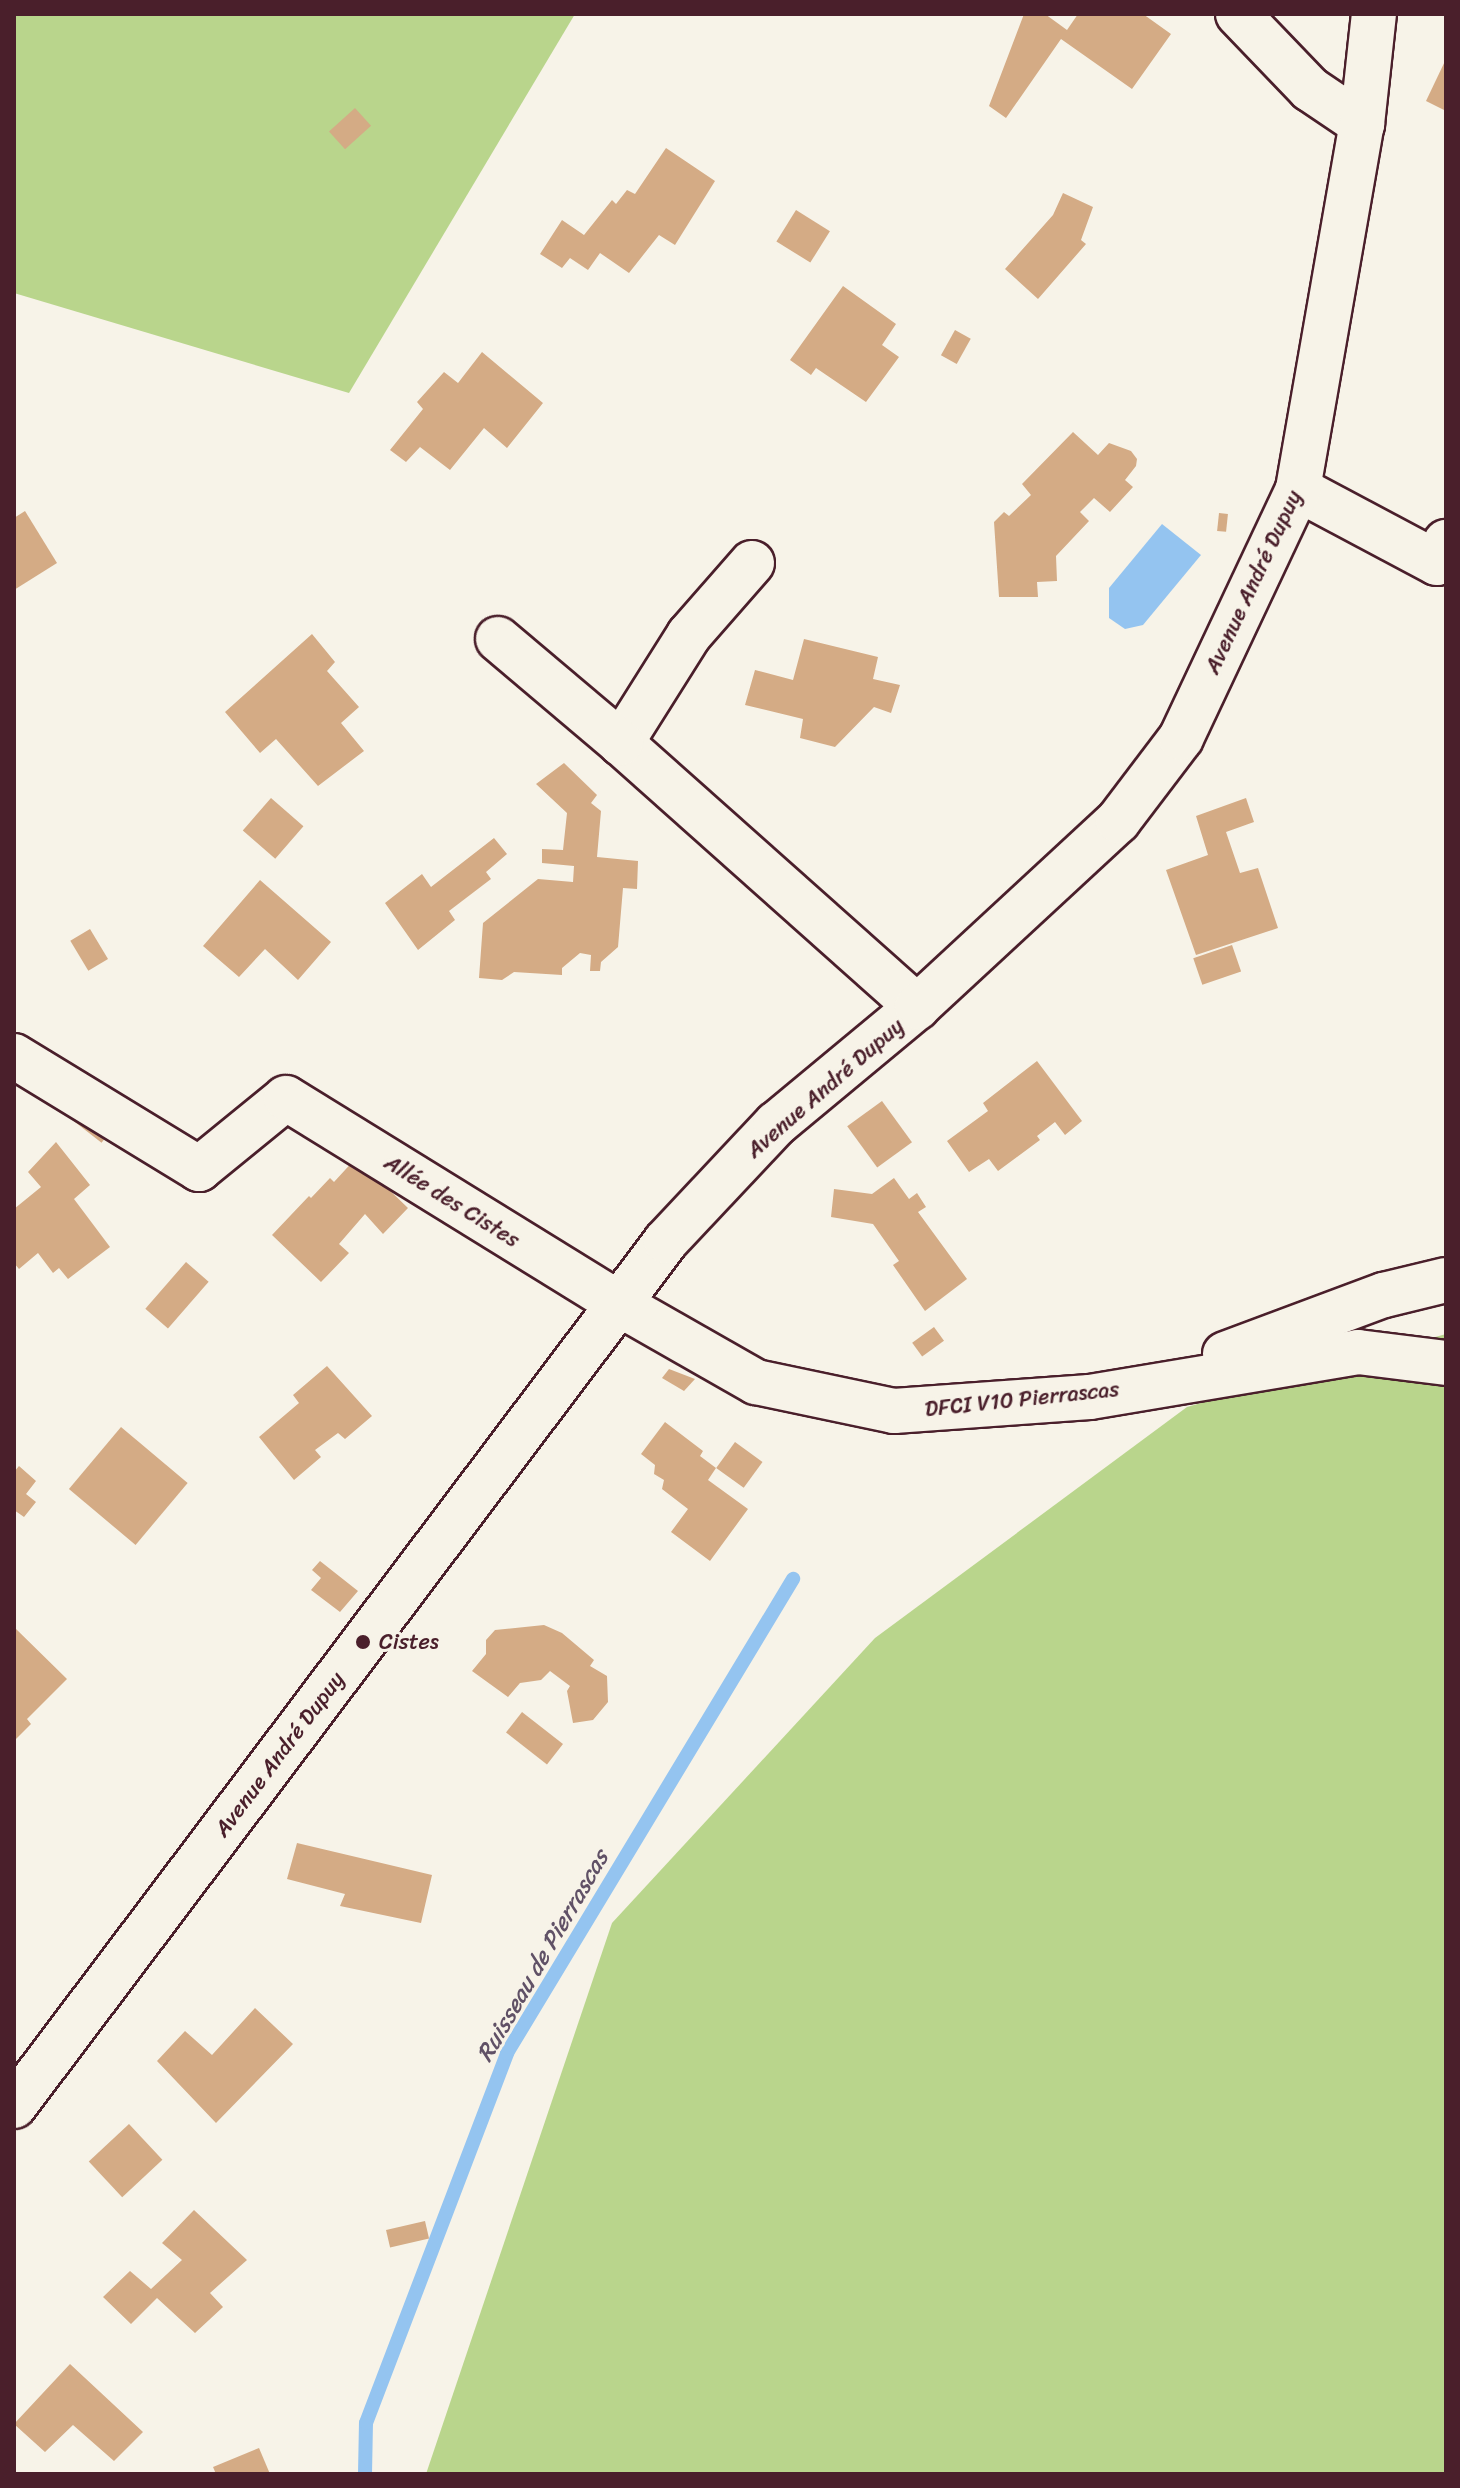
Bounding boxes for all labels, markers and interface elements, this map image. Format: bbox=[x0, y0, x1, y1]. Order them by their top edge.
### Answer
street label: Avenue André Dupuy bbox=[1199, 486, 1307, 678]
street label: Avenue André Dupuy bbox=[741, 1013, 909, 1163]
street label: Allée des Cistes bbox=[380, 1149, 524, 1253]
street label: DFCI V10 Pierrascas bbox=[923, 1376, 1121, 1422]
place label: Cistes bbox=[379, 1629, 439, 1655]
marker: Cistes bbox=[354, 1633, 372, 1651]
street label: Avenue André Dupuy bbox=[208, 1666, 350, 1842]
water label: Ruisseau de Pierrascas bbox=[470, 1845, 616, 2067]

